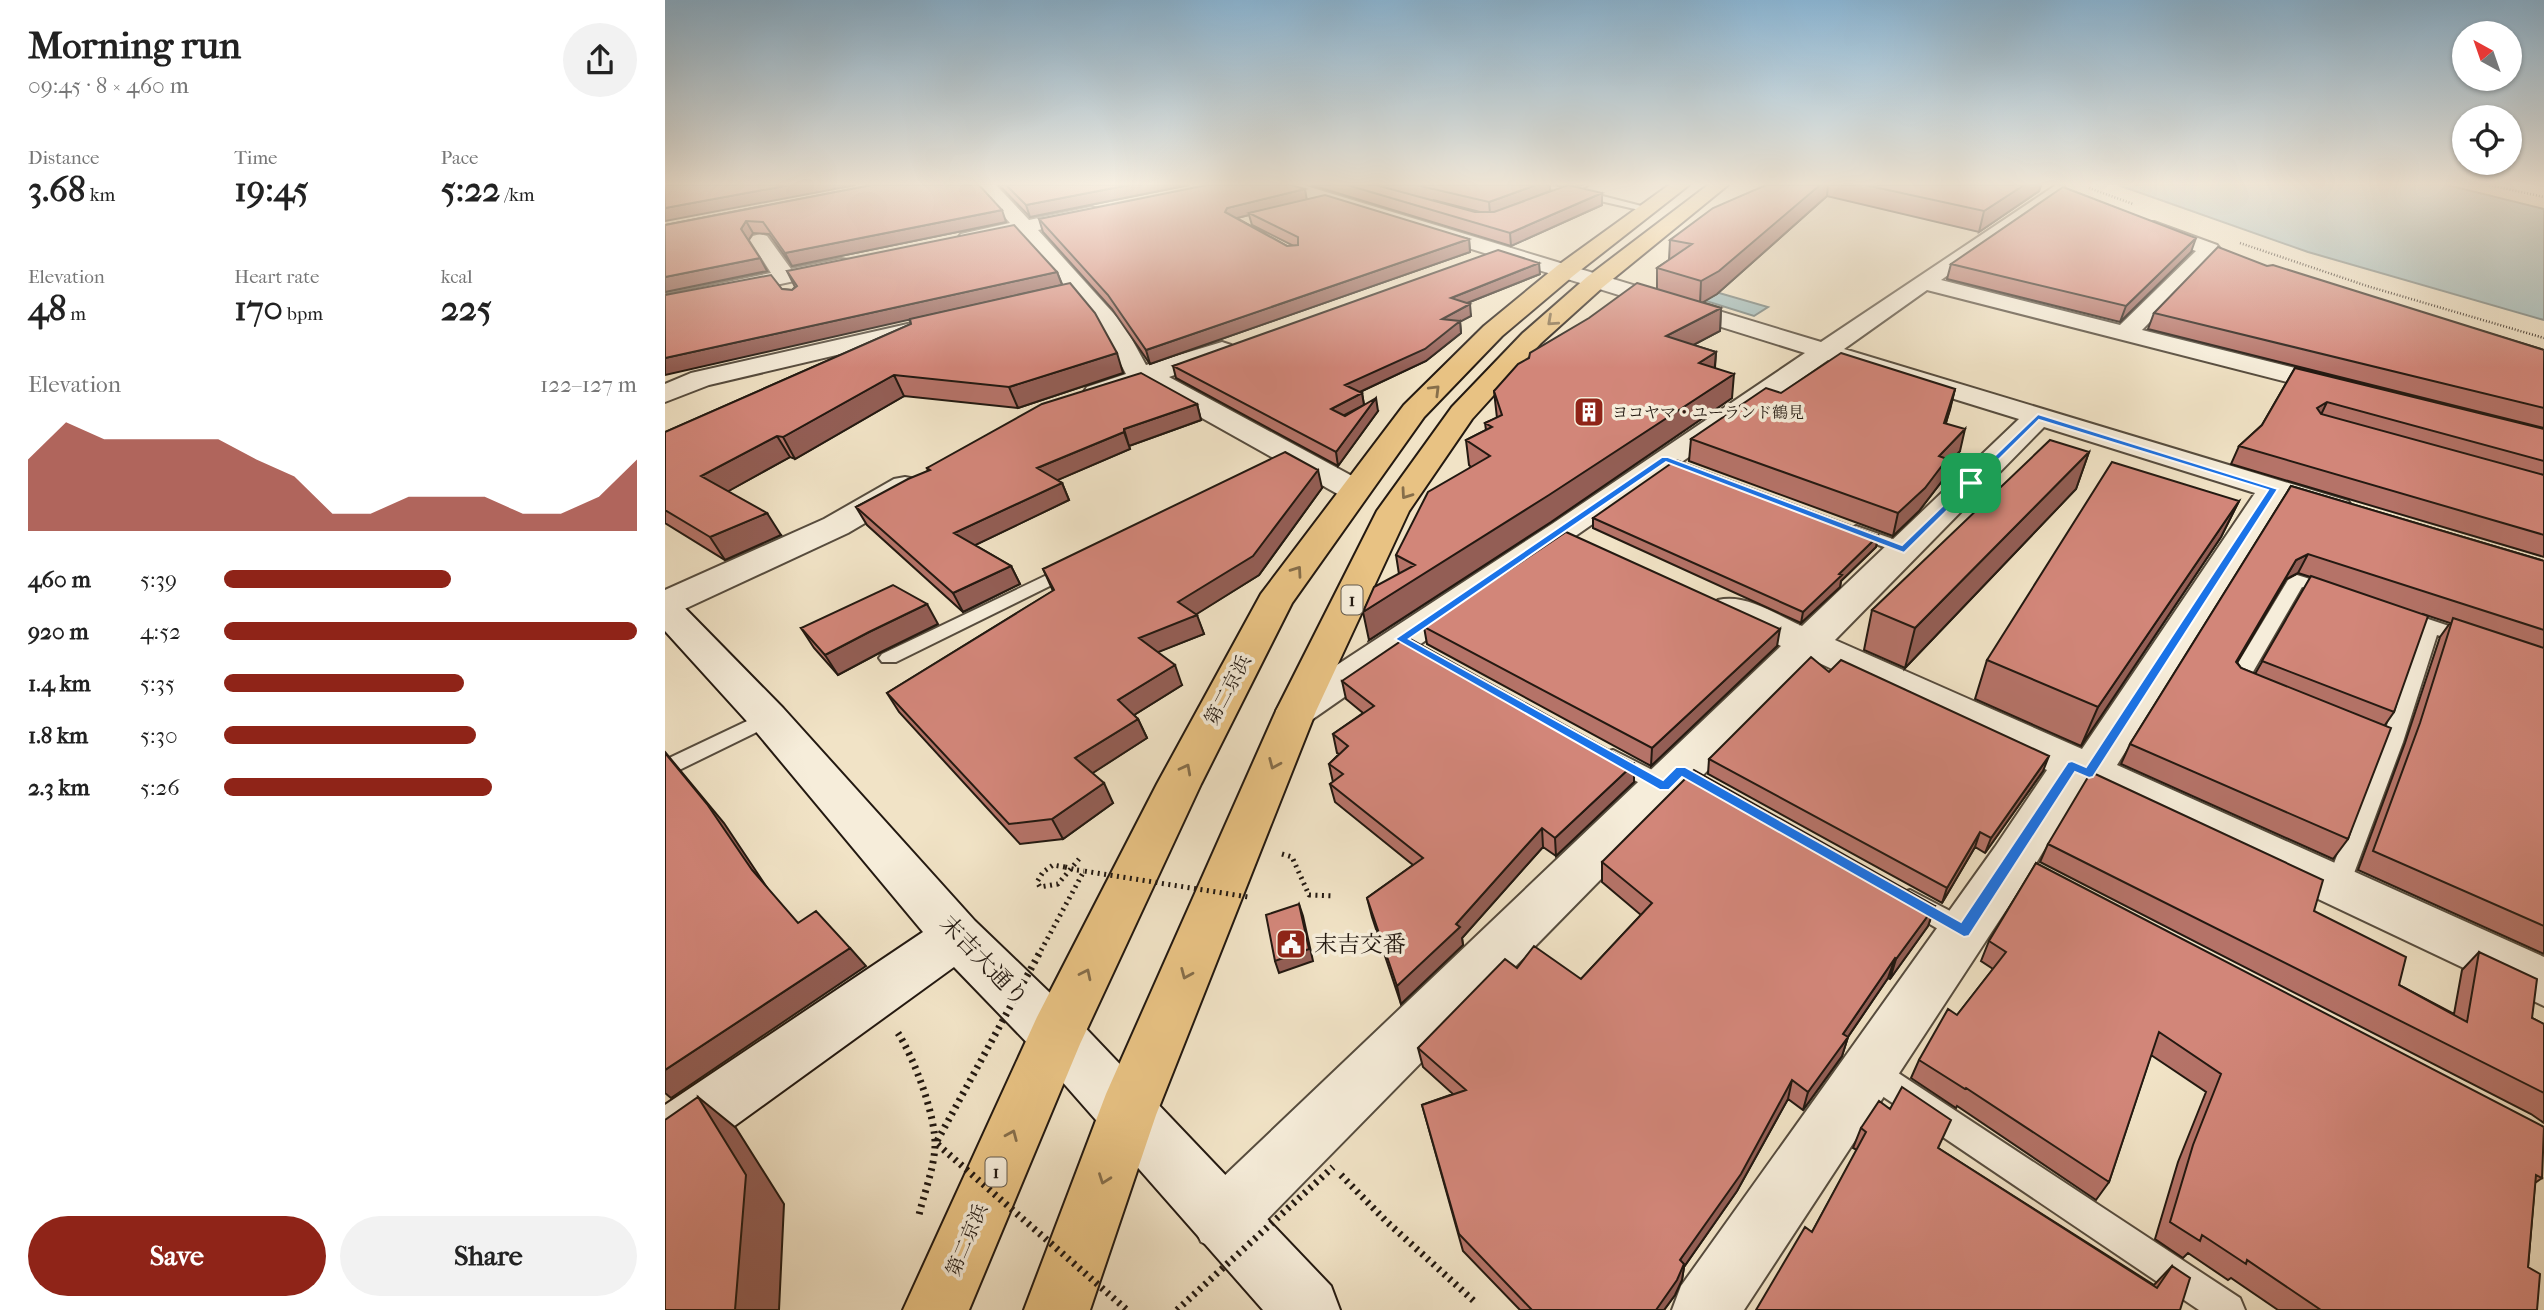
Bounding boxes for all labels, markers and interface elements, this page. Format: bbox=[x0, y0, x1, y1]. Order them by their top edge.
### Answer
north arrow bbox=[2452, 21, 2522, 91]
map controls bbox=[2452, 21, 2522, 175]
text: Morning run bbox=[28, 23, 241, 68]
button: share bbox=[563, 23, 637, 97]
text: 09:45 · 8 × 460 m bbox=[28, 72, 189, 99]
button: locate bbox=[2452, 105, 2522, 175]
text: Distance bbox=[28, 147, 99, 169]
text: Time bbox=[234, 147, 278, 169]
text: Pace bbox=[441, 147, 479, 169]
text: 3.68 bbox=[28, 169, 86, 210]
text: 19:45 bbox=[234, 169, 309, 210]
text: 5:22 bbox=[441, 169, 500, 210]
text: km bbox=[86, 184, 115, 206]
text: /km bbox=[500, 184, 535, 206]
text: Elevation bbox=[28, 266, 105, 288]
text: Heart rate bbox=[234, 266, 319, 288]
text: kcal bbox=[441, 266, 473, 288]
text: 48 bbox=[28, 288, 66, 329]
text: 170 bbox=[234, 288, 283, 329]
text: 225 bbox=[441, 288, 492, 329]
text: m bbox=[66, 303, 86, 325]
text: bpm bbox=[283, 303, 323, 325]
one-way arrow bbox=[1547, 312, 1560, 325]
text: Elevation bbox=[28, 371, 121, 398]
text: 122–127 m bbox=[540, 371, 637, 398]
one-way arrow bbox=[1426, 386, 1439, 399]
building icon: ヨコヤマ・ユーランド鶴見 bbox=[1572, 395, 1606, 429]
place label: ヨコヤマ・ユーランド鶴見 bbox=[1612, 403, 1804, 422]
pin bbox=[1941, 453, 2001, 513]
icon: arrive bbox=[1952, 464, 1990, 502]
one-way arrow bbox=[1402, 486, 1414, 499]
text: 460 m bbox=[28, 566, 91, 593]
text: 5:39 bbox=[140, 566, 177, 593]
one-way arrow bbox=[1288, 566, 1301, 579]
road number: 1 bbox=[1341, 586, 1363, 614]
text: 920 m bbox=[28, 618, 89, 645]
text: 4:52 bbox=[140, 618, 181, 645]
street label: 第二京浜 bbox=[1200, 651, 1256, 729]
text: 1.4 km bbox=[28, 670, 91, 697]
text: 5:35 bbox=[140, 670, 175, 697]
text: 1.8 km bbox=[28, 722, 88, 749]
text: 5:30 bbox=[140, 722, 178, 749]
one-way arrow bbox=[1268, 757, 1282, 769]
one-way arrow bbox=[1178, 764, 1192, 777]
text: 2.3 km bbox=[28, 774, 90, 801]
text: 5:26 bbox=[140, 774, 180, 801]
street label: 末吉大通り bbox=[934, 910, 1034, 1012]
public building icon: 末吉交番 bbox=[1274, 927, 1308, 961]
place label: 末吉交番 bbox=[1314, 931, 1406, 958]
one-way arrow bbox=[1181, 967, 1195, 979]
one-way arrow bbox=[1078, 969, 1092, 981]
one-way arrow bbox=[1004, 1130, 1018, 1142]
road number: 1 bbox=[985, 1157, 1007, 1186]
one-way arrow bbox=[1098, 1172, 1112, 1185]
street label: 第二京浜 bbox=[942, 1201, 992, 1279]
button: Save bbox=[28, 1216, 326, 1296]
button: Share bbox=[340, 1216, 637, 1296]

